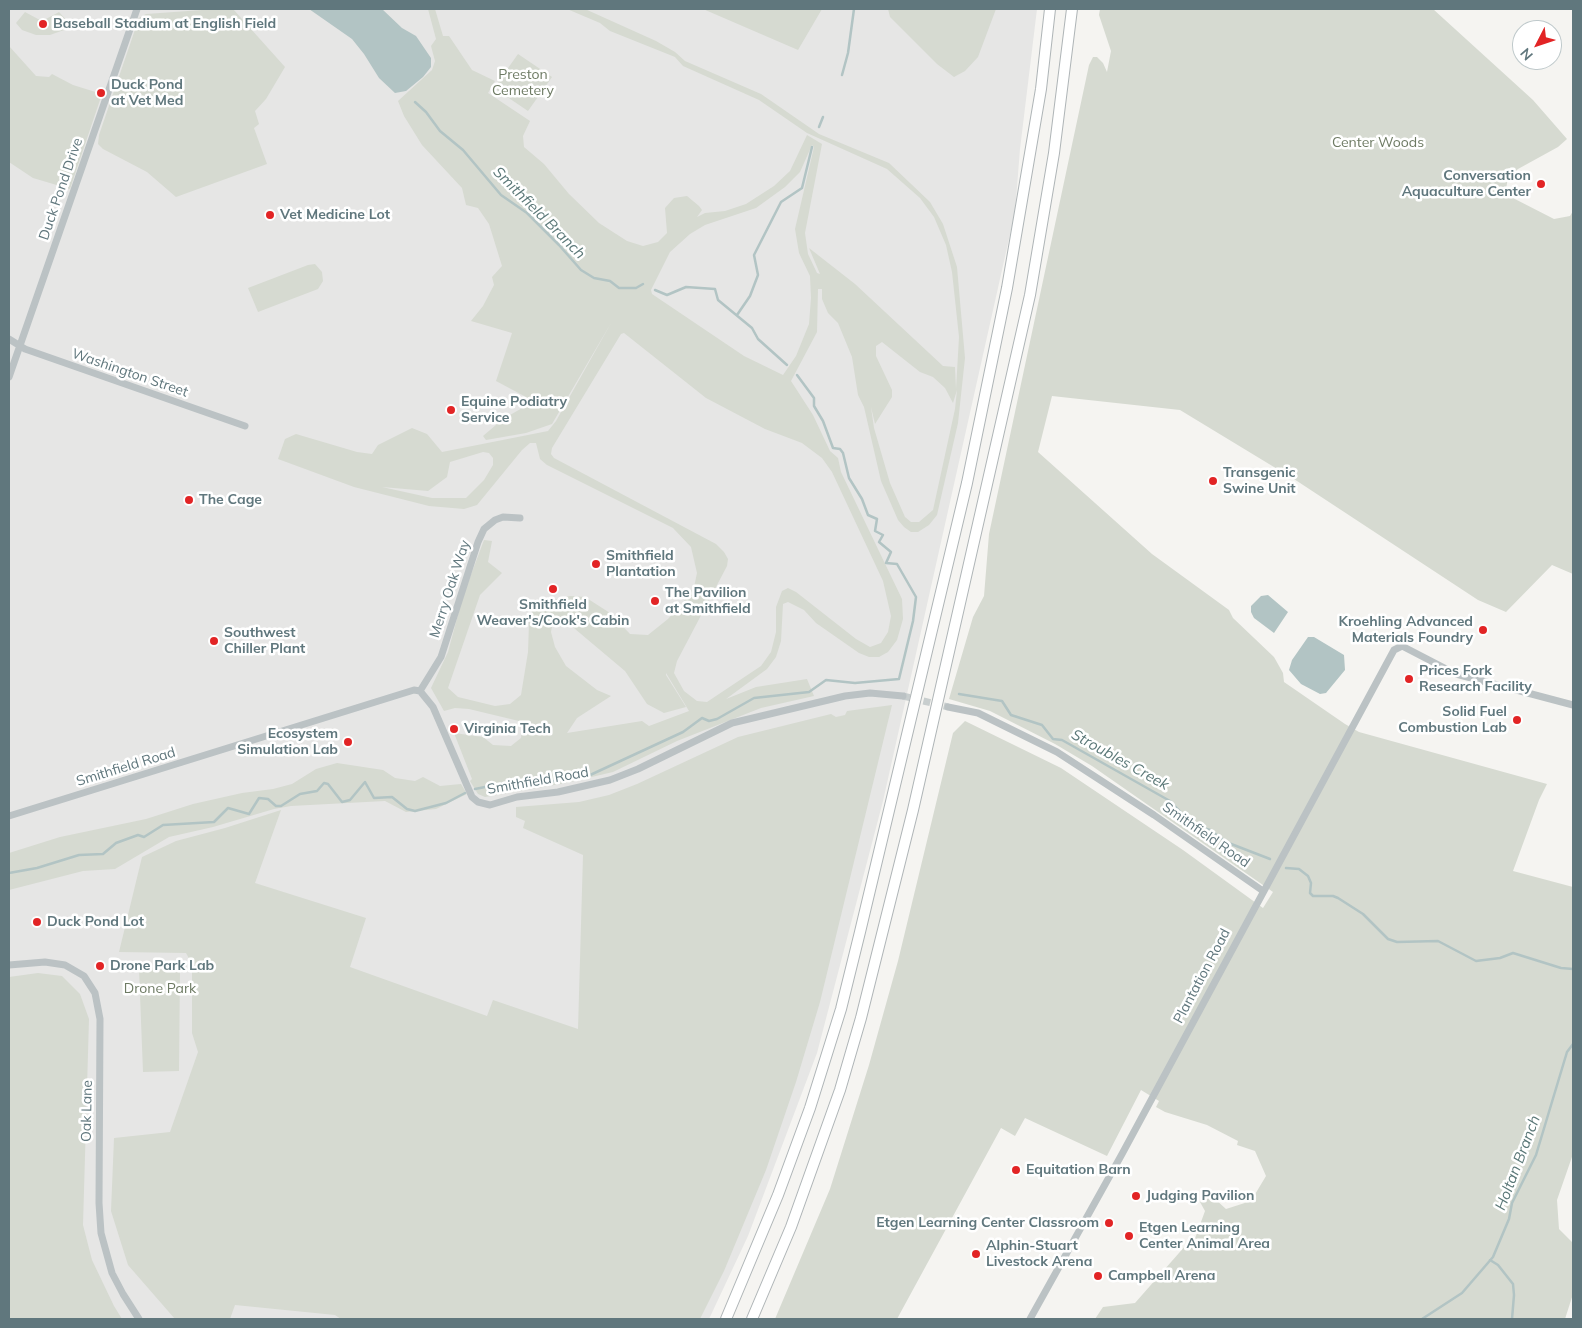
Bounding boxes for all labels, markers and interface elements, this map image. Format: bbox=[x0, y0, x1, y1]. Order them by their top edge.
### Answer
place label: Baseball Stadium at English Field bbox=[53, 16, 276, 32]
marker: Baseball Stadium at English Field bbox=[37, 18, 49, 30]
north arrow bbox=[1512, 20, 1562, 70]
text: N bbox=[1516, 44, 1537, 64]
park label: Preston Cemetery bbox=[492, 67, 554, 100]
place label: Duck Pond at Vet Med bbox=[111, 77, 183, 110]
marker: Duck Pond at Vet Med bbox=[95, 87, 107, 99]
park label: Center Woods bbox=[1332, 135, 1424, 151]
street label: Duck Pond Drive bbox=[36, 136, 86, 242]
water label: Smithfield Branch bbox=[489, 163, 589, 263]
place label: Conversation Aquaculture Center bbox=[1402, 168, 1531, 200]
marker: Conversation Aquaculture Center bbox=[1535, 178, 1547, 190]
place label: Vet Medicine Lot bbox=[280, 207, 390, 223]
marker: Vet Medicine Lot bbox=[264, 209, 276, 221]
street label: Washington Street bbox=[70, 345, 190, 401]
place label: Equine Podiatry Service bbox=[461, 394, 567, 427]
marker: Equine Podiatry Service bbox=[445, 404, 457, 416]
place label: Transgenic Swine Unit bbox=[1223, 465, 1296, 498]
marker: Transgenic Swine Unit bbox=[1207, 475, 1219, 487]
place label: The Cage bbox=[199, 492, 262, 508]
marker: The Cage bbox=[183, 494, 195, 506]
street label: Merry Oak Way bbox=[426, 538, 474, 640]
place label: Smithfield Plantation bbox=[606, 548, 676, 580]
marker: Smithfield Plantation bbox=[590, 558, 602, 570]
marker: Smithfield Weaver's/Cook's Cabin bbox=[547, 583, 559, 595]
place label: The Pavilion at Smithfield bbox=[665, 585, 751, 618]
marker: The Pavilion at Smithfield bbox=[649, 595, 661, 607]
place label: Smithfield Weaver's/Cook's Cabin bbox=[477, 597, 629, 630]
place label: Kroehling Advanced Materials Foundry bbox=[1339, 614, 1473, 646]
marker: Kroehling Advanced Materials Foundry bbox=[1477, 624, 1489, 636]
place label: Southwest Chiller Plant bbox=[224, 625, 305, 658]
marker: Southwest Chiller Plant bbox=[208, 635, 220, 647]
place label: Prices Fork Research Facility bbox=[1419, 663, 1532, 696]
marker: Prices Fork Research Facility bbox=[1403, 673, 1415, 685]
place label: Solid Fuel Combustion Lab bbox=[1398, 704, 1507, 736]
marker: Solid Fuel Combustion Lab bbox=[1511, 714, 1523, 726]
place label: Virginia Tech bbox=[464, 721, 551, 737]
marker: Virginia Tech bbox=[448, 723, 460, 735]
place label: Ecosystem Simulation Lab bbox=[237, 726, 338, 759]
water label: Stroubles Creek bbox=[1068, 726, 1172, 794]
marker: Ecosystem Simulation Lab bbox=[342, 736, 354, 748]
street label: Smithfield Road bbox=[74, 744, 178, 790]
street label: Smithfield Road bbox=[486, 764, 590, 798]
street label: Smithfield Road bbox=[1159, 799, 1253, 871]
place label: Duck Pond Lot bbox=[47, 914, 144, 930]
marker: Duck Pond Lot bbox=[31, 916, 43, 928]
street label: Plantation Road bbox=[1170, 926, 1234, 1026]
place label: Drone Park Lab bbox=[110, 958, 214, 974]
marker: Drone Park Lab bbox=[94, 960, 106, 972]
park label: Drone Park bbox=[124, 981, 196, 997]
street label: Oak Lane bbox=[78, 1080, 96, 1142]
water label: Holtan Branch bbox=[1492, 1113, 1544, 1213]
place label: Equitation Barn bbox=[1026, 1162, 1131, 1178]
marker: Equitation Barn bbox=[1010, 1164, 1022, 1176]
place label: Judging Pavilion bbox=[1146, 1188, 1254, 1204]
marker: Judging Pavilion bbox=[1130, 1190, 1142, 1202]
place label: Etgen Learning Center Classroom bbox=[876, 1215, 1099, 1231]
marker: Etgen Learning Center Classroom bbox=[1103, 1217, 1115, 1229]
place label: Etgen Learning Center Animal Area bbox=[1139, 1220, 1270, 1252]
marker: Etgen Learning Center Animal Area bbox=[1123, 1230, 1135, 1242]
place label: Alphin-Stuart Livestock Arena bbox=[986, 1238, 1092, 1270]
marker: Alphin-Stuart Livestock Arena bbox=[970, 1248, 982, 1260]
place label: Campbell Arena bbox=[1108, 1268, 1215, 1284]
marker: Campbell Arena bbox=[1092, 1270, 1104, 1282]

